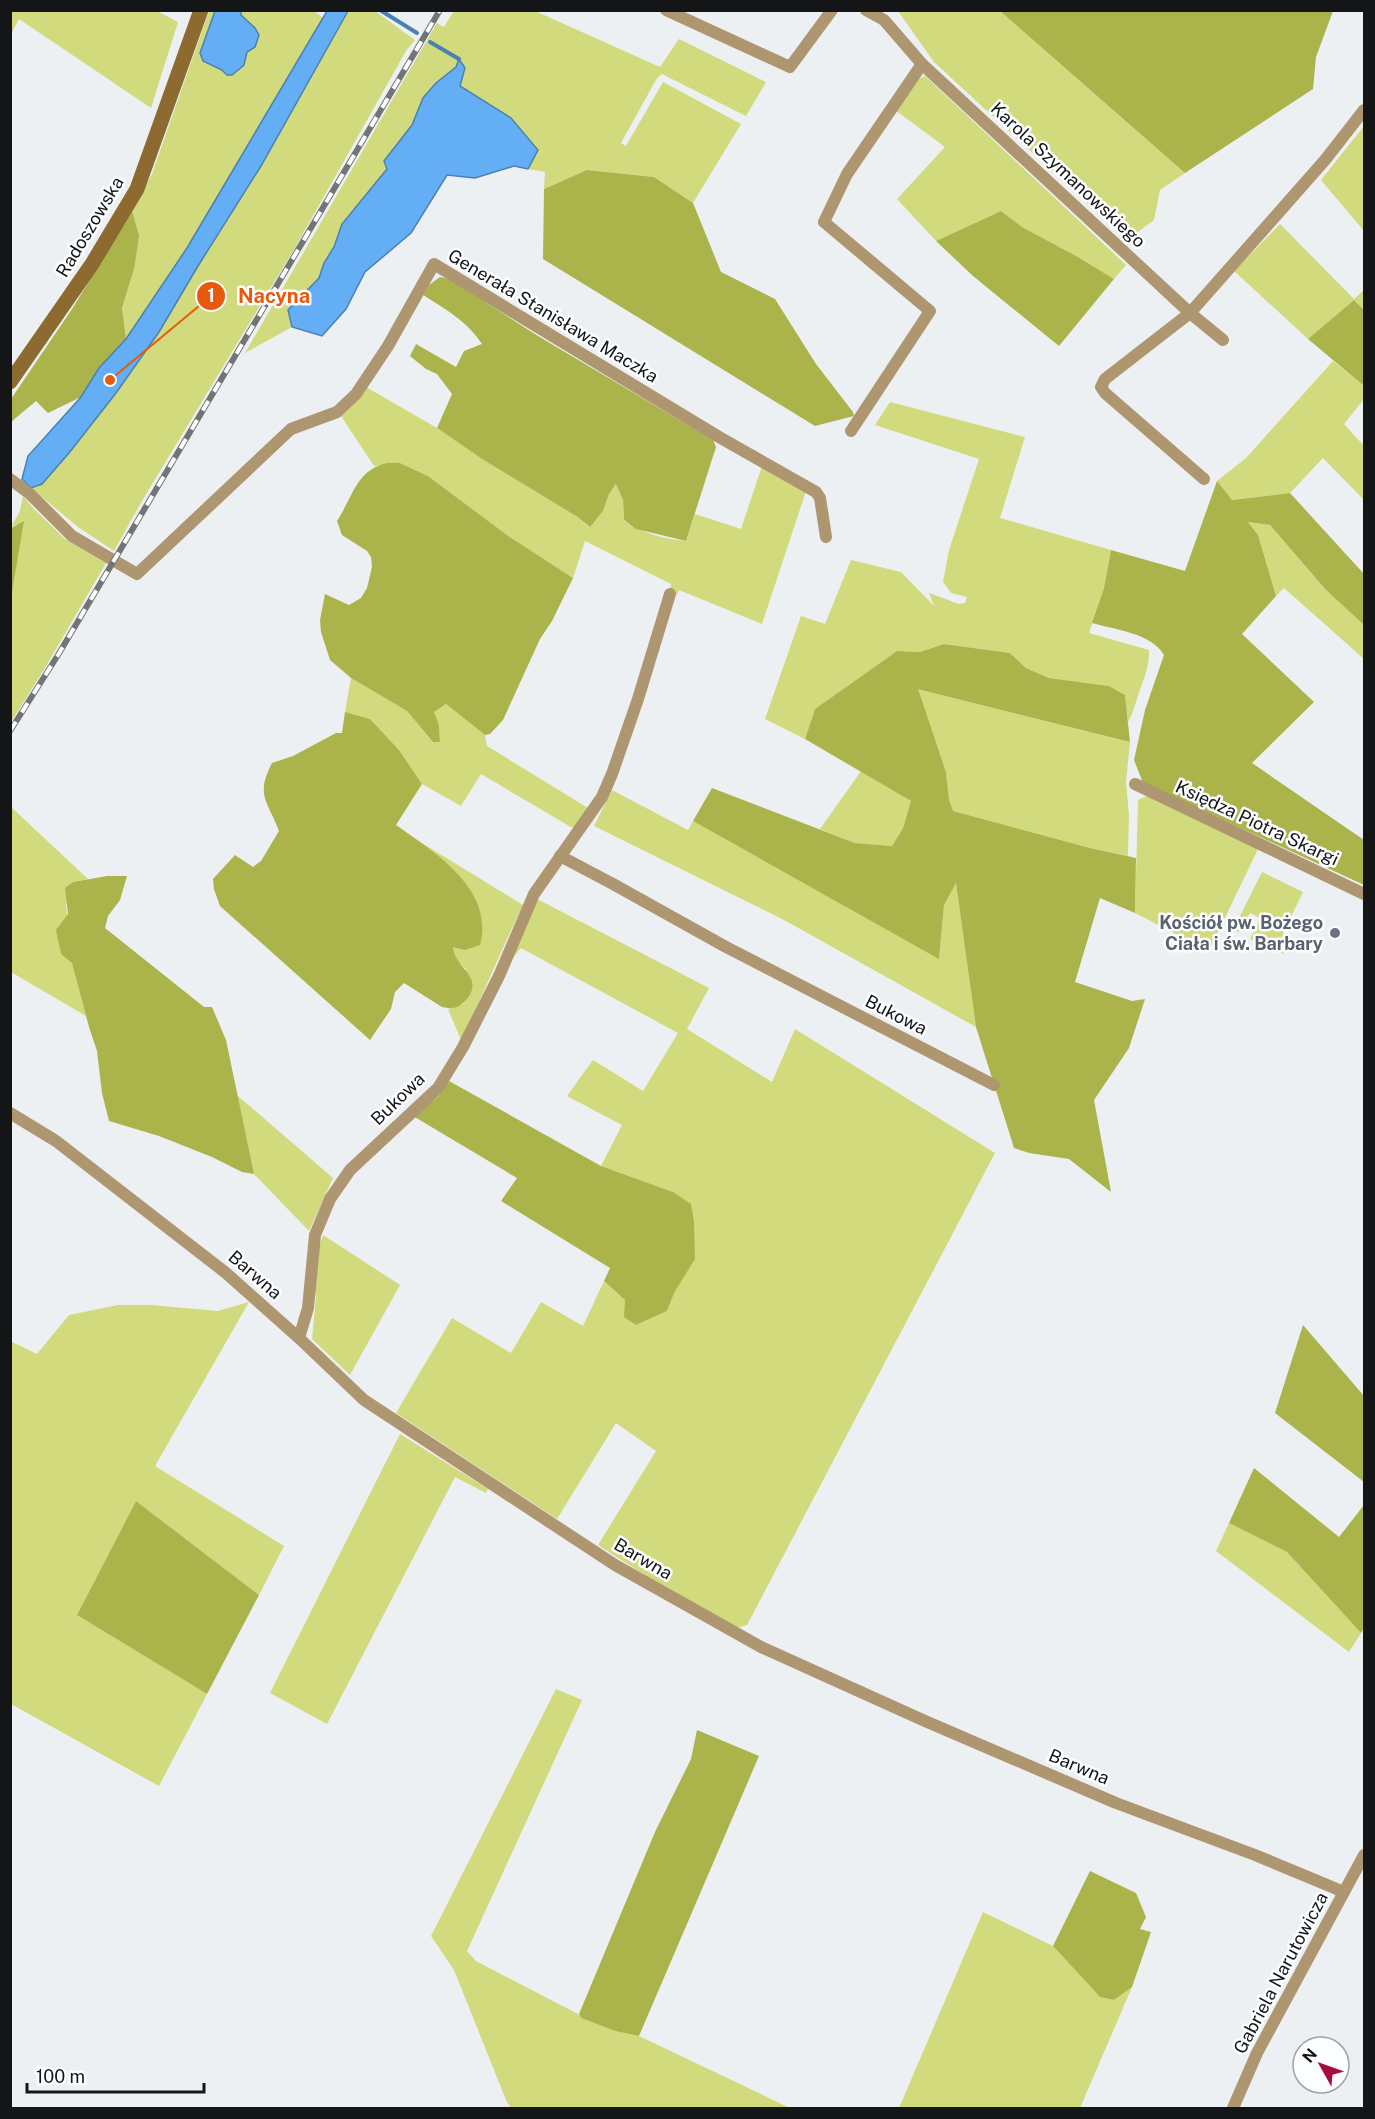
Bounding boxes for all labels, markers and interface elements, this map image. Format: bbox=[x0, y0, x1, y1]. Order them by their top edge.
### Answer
street label: Karola Szymanowskiego bbox=[987, 98, 1150, 252]
street label: Radoszowska bbox=[51, 173, 128, 281]
street label: Generała Stanisława Maczka bbox=[444, 244, 662, 387]
callout: Nacyna bbox=[196, 277, 322, 315]
text: Nacyna bbox=[238, 284, 310, 308]
text: 1 bbox=[207, 285, 215, 306]
street label: Księdza Piotra Skargi bbox=[1172, 776, 1342, 870]
place label: Kościół pw. Bożego Ciała i św. Barbary bbox=[1159, 912, 1323, 954]
marker: Kościół pw. Bożego Ciała i św. Barbary bbox=[1328, 926, 1342, 940]
street label: Bukowa bbox=[862, 990, 930, 1039]
street label: Bukowa bbox=[367, 1068, 429, 1129]
street label: Barwna bbox=[224, 1246, 286, 1303]
street label: Barwna bbox=[610, 1534, 676, 1584]
street label: Barwna bbox=[1046, 1744, 1113, 1789]
street label: Gabriela Narutowicza bbox=[1229, 1889, 1333, 2057]
north arrow bbox=[1291, 2035, 1351, 2095]
scale bar bbox=[27, 2056, 204, 2094]
text: 100 m bbox=[36, 2066, 85, 2087]

